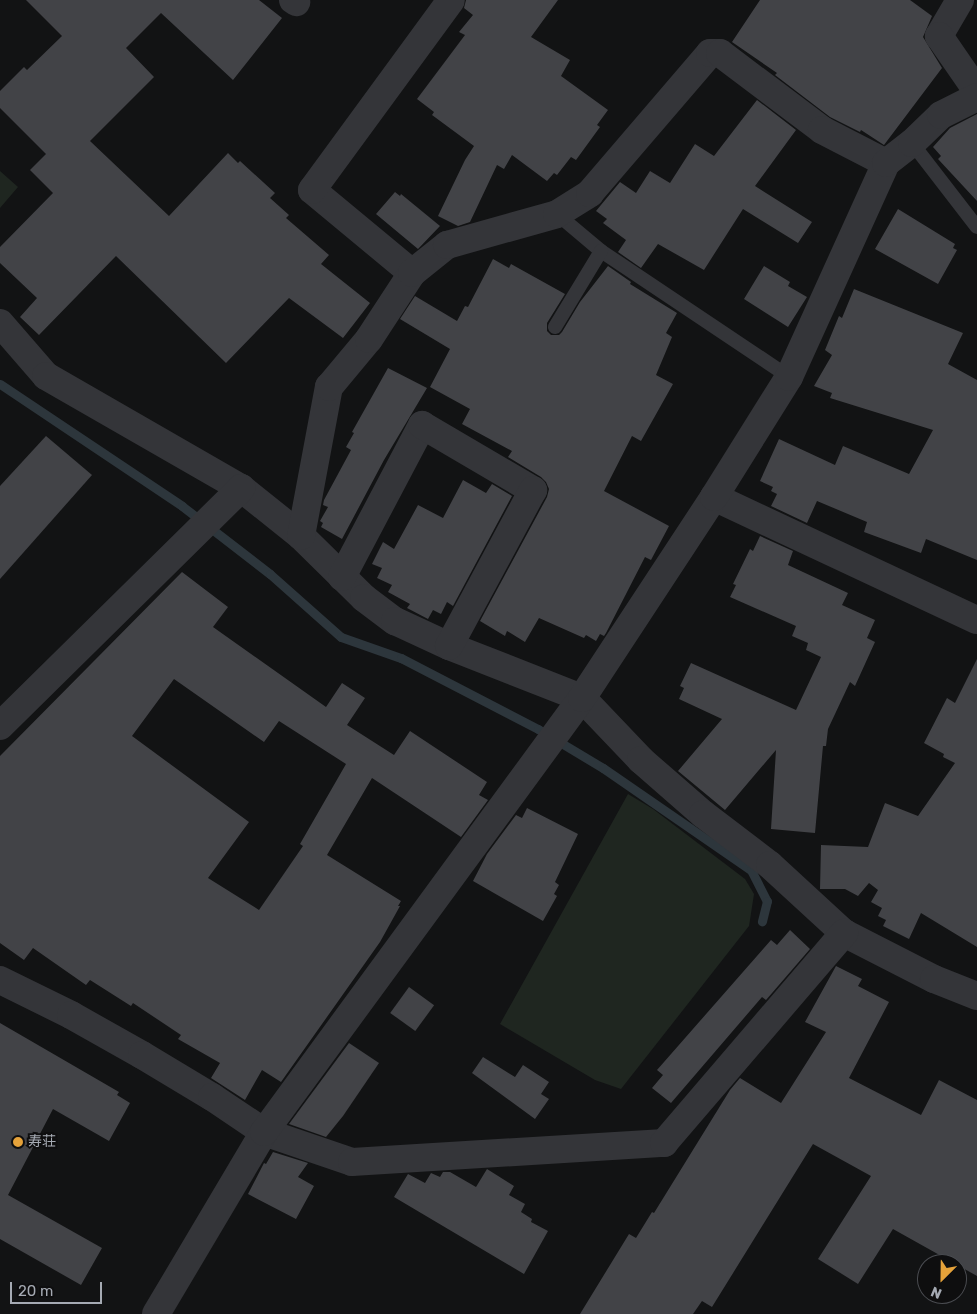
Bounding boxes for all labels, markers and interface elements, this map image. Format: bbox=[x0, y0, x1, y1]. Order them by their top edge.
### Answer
place label: 寿荘 bbox=[28, 1134, 56, 1150]
marker: 寿荘 bbox=[12, 1136, 24, 1148]
north arrow bbox=[917, 1254, 967, 1304]
scale bar bbox=[12, 1272, 105, 1304]
text: 20 m bbox=[18, 1282, 53, 1300]
text: N bbox=[928, 1283, 944, 1302]

